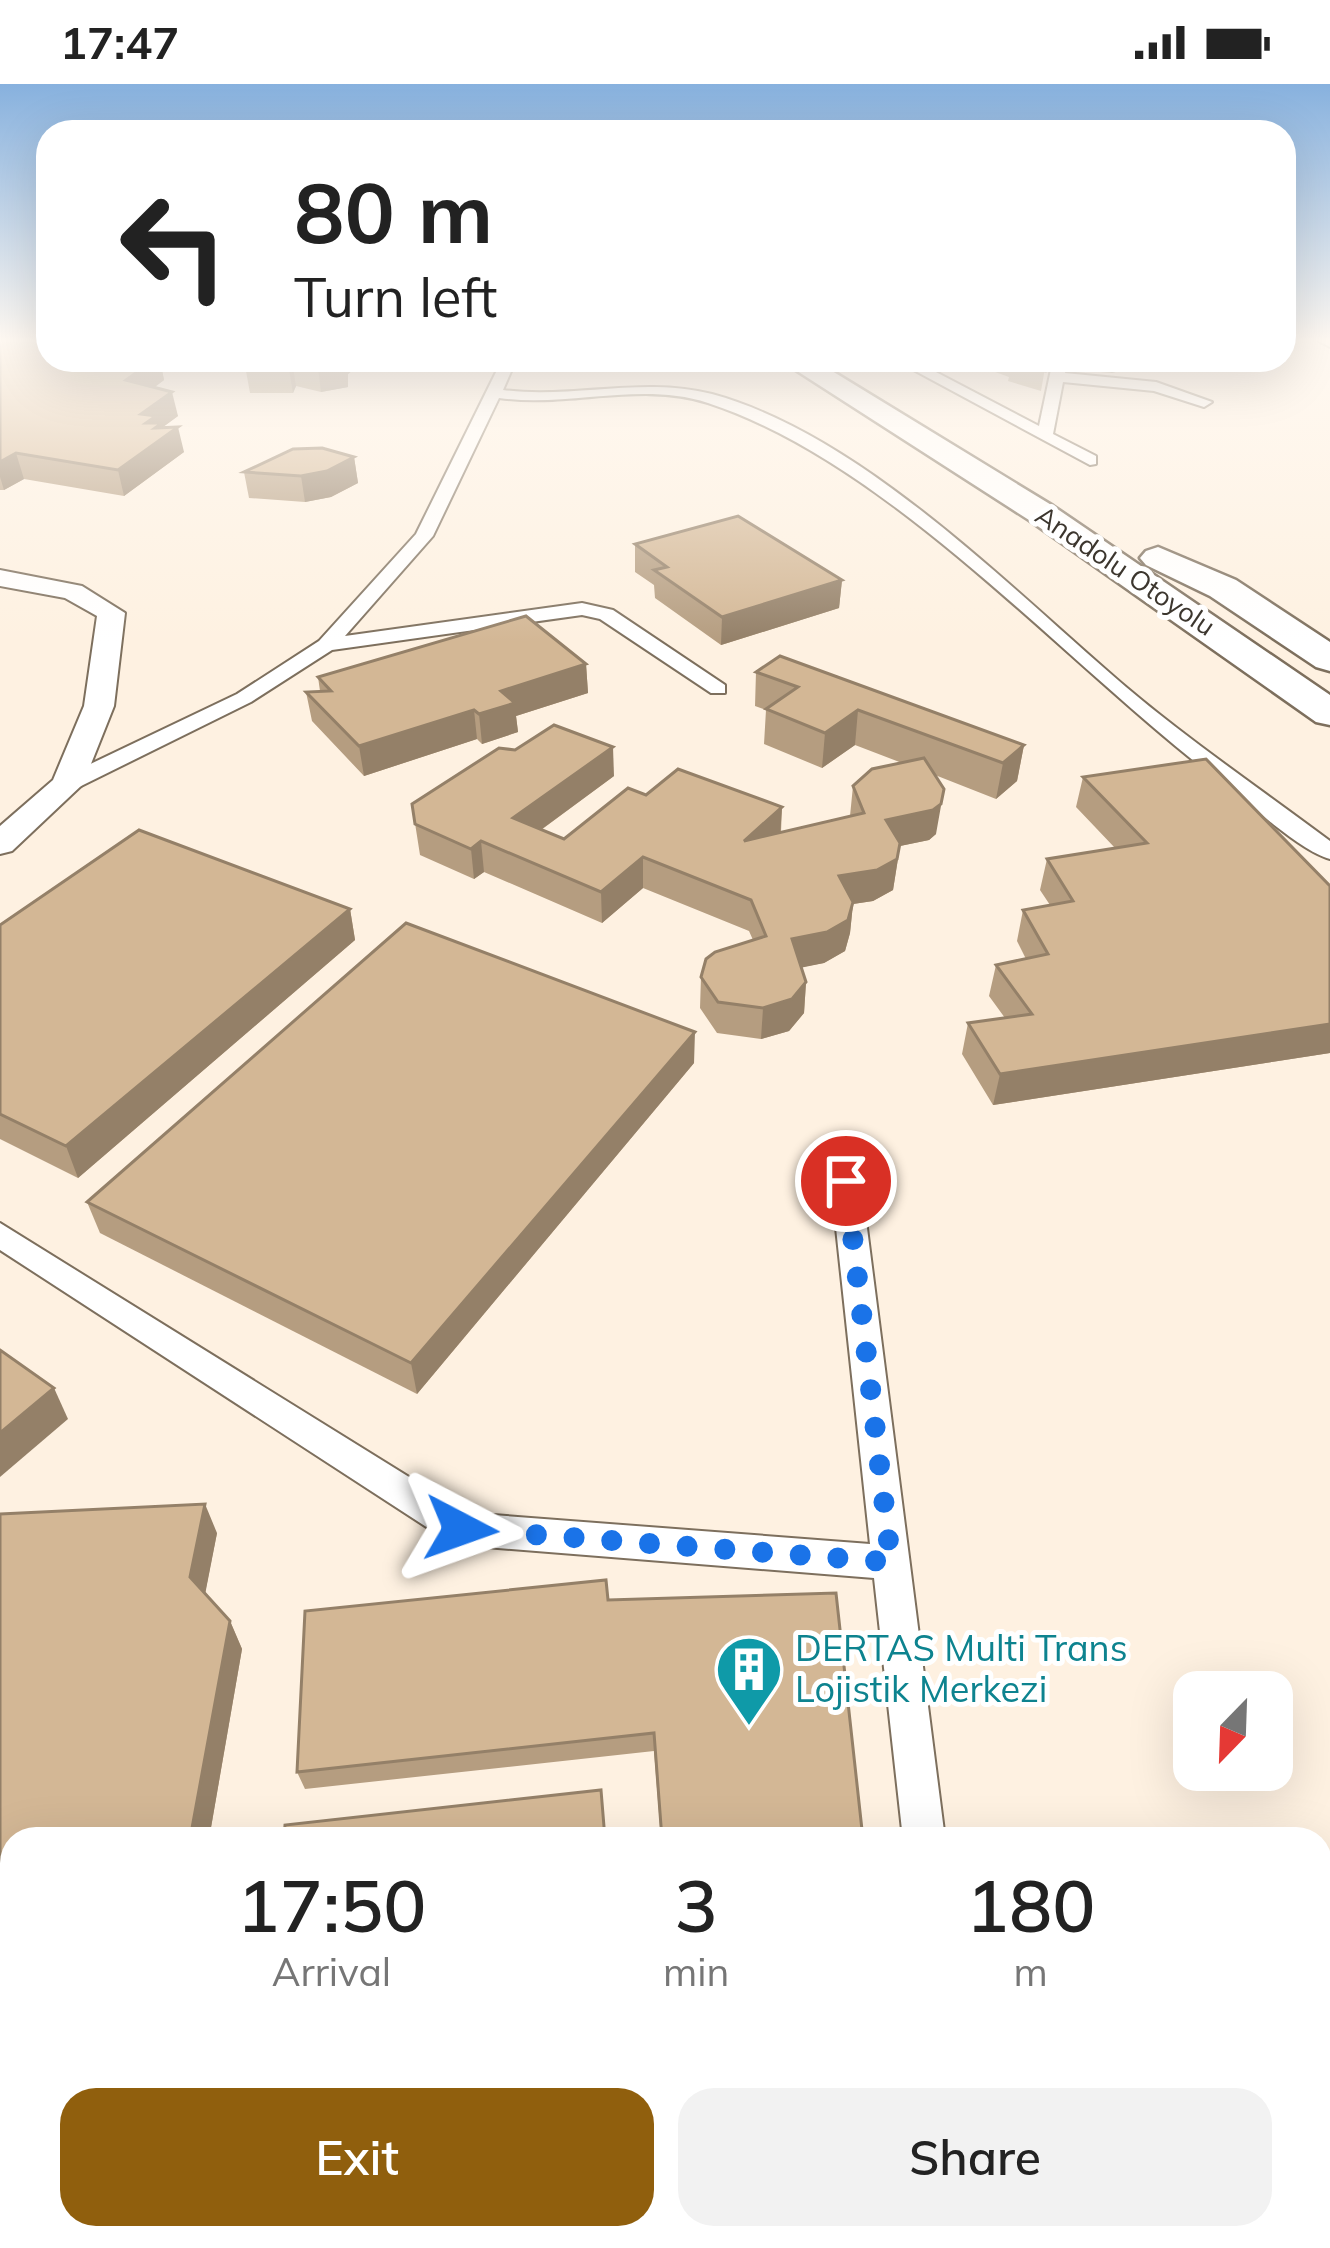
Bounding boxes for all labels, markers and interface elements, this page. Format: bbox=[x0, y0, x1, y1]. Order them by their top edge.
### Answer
text: 17:47 bbox=[60, 14, 179, 70]
text: 80 m bbox=[294, 159, 493, 264]
icon: left bbox=[96, 168, 252, 324]
text: Turn left bbox=[294, 263, 497, 331]
street label: Anadolu Otoyolu bbox=[1029, 498, 1222, 643]
pin bbox=[795, 1130, 897, 1232]
icon: arrive bbox=[813, 1148, 879, 1214]
position arrow bbox=[398, 1466, 524, 1592]
place label: DERTAS Multi Trans Lojistik Merkezi bbox=[795, 1625, 1128, 1711]
building icon: DERTAS Multi Trans Lojistik Merkezi bbox=[714, 1634, 784, 1728]
north arrow bbox=[1173, 1671, 1293, 1791]
map controls bbox=[1173, 1671, 1293, 1791]
text: 17:50 bbox=[237, 1860, 426, 1950]
text: 3 bbox=[675, 1860, 718, 1950]
text: 180 bbox=[966, 1860, 1095, 1950]
text: Arrival bbox=[272, 1947, 391, 1996]
text: min bbox=[663, 1947, 729, 1996]
text: m bbox=[1014, 1947, 1048, 1996]
button: Exit bbox=[60, 2088, 654, 2226]
button: Share bbox=[678, 2088, 1272, 2226]

